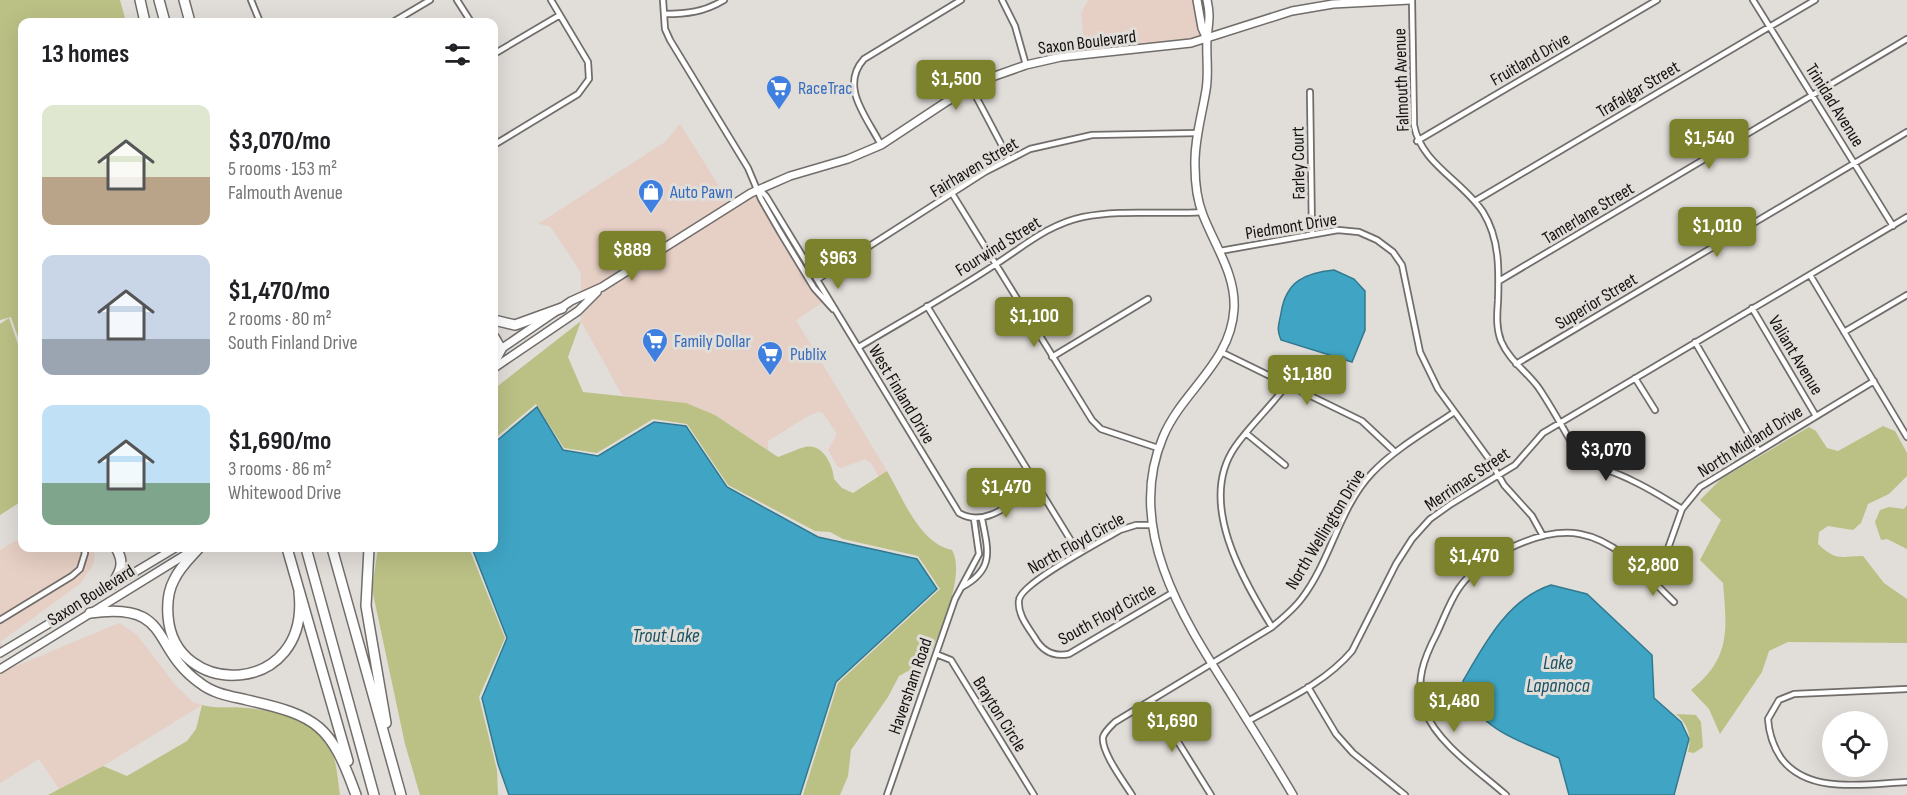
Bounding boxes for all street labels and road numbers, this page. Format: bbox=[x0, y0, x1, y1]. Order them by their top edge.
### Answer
street label: Saxon Boulevard bbox=[1037, 26, 1137, 59]
street label: Falmouth Avenue bbox=[1389, 28, 1414, 132]
street label: Fruitland Drive bbox=[1487, 28, 1574, 91]
street label: Trafalgar Street bbox=[1593, 56, 1684, 122]
street label: Trinidad Avenue bbox=[1801, 60, 1868, 151]
street label: Farley Court bbox=[1287, 126, 1310, 200]
street label: Fairhaven Street bbox=[926, 133, 1023, 202]
street label: Tamerlane Street bbox=[1539, 178, 1638, 249]
street label: Piedmont Drive bbox=[1244, 209, 1338, 244]
street label: Fourwind Street bbox=[952, 212, 1045, 281]
street label: Superior Street bbox=[1551, 269, 1641, 334]
street label: Valiant Avenue bbox=[1764, 312, 1827, 399]
street label: West Finland Drive bbox=[864, 341, 939, 447]
street label: North Midland Drive bbox=[1694, 401, 1806, 482]
street label: Merrimac Street bbox=[1421, 443, 1514, 516]
street label: North Wellington Drive bbox=[1281, 465, 1370, 593]
street label: North Floyd Circle bbox=[1024, 508, 1128, 579]
street label: Saxon Boulevard bbox=[44, 560, 139, 630]
street label: South Floyd Circle bbox=[1055, 579, 1160, 650]
street label: Haversham Road bbox=[884, 635, 937, 737]
street label: Brayton Circle bbox=[968, 673, 1031, 756]

